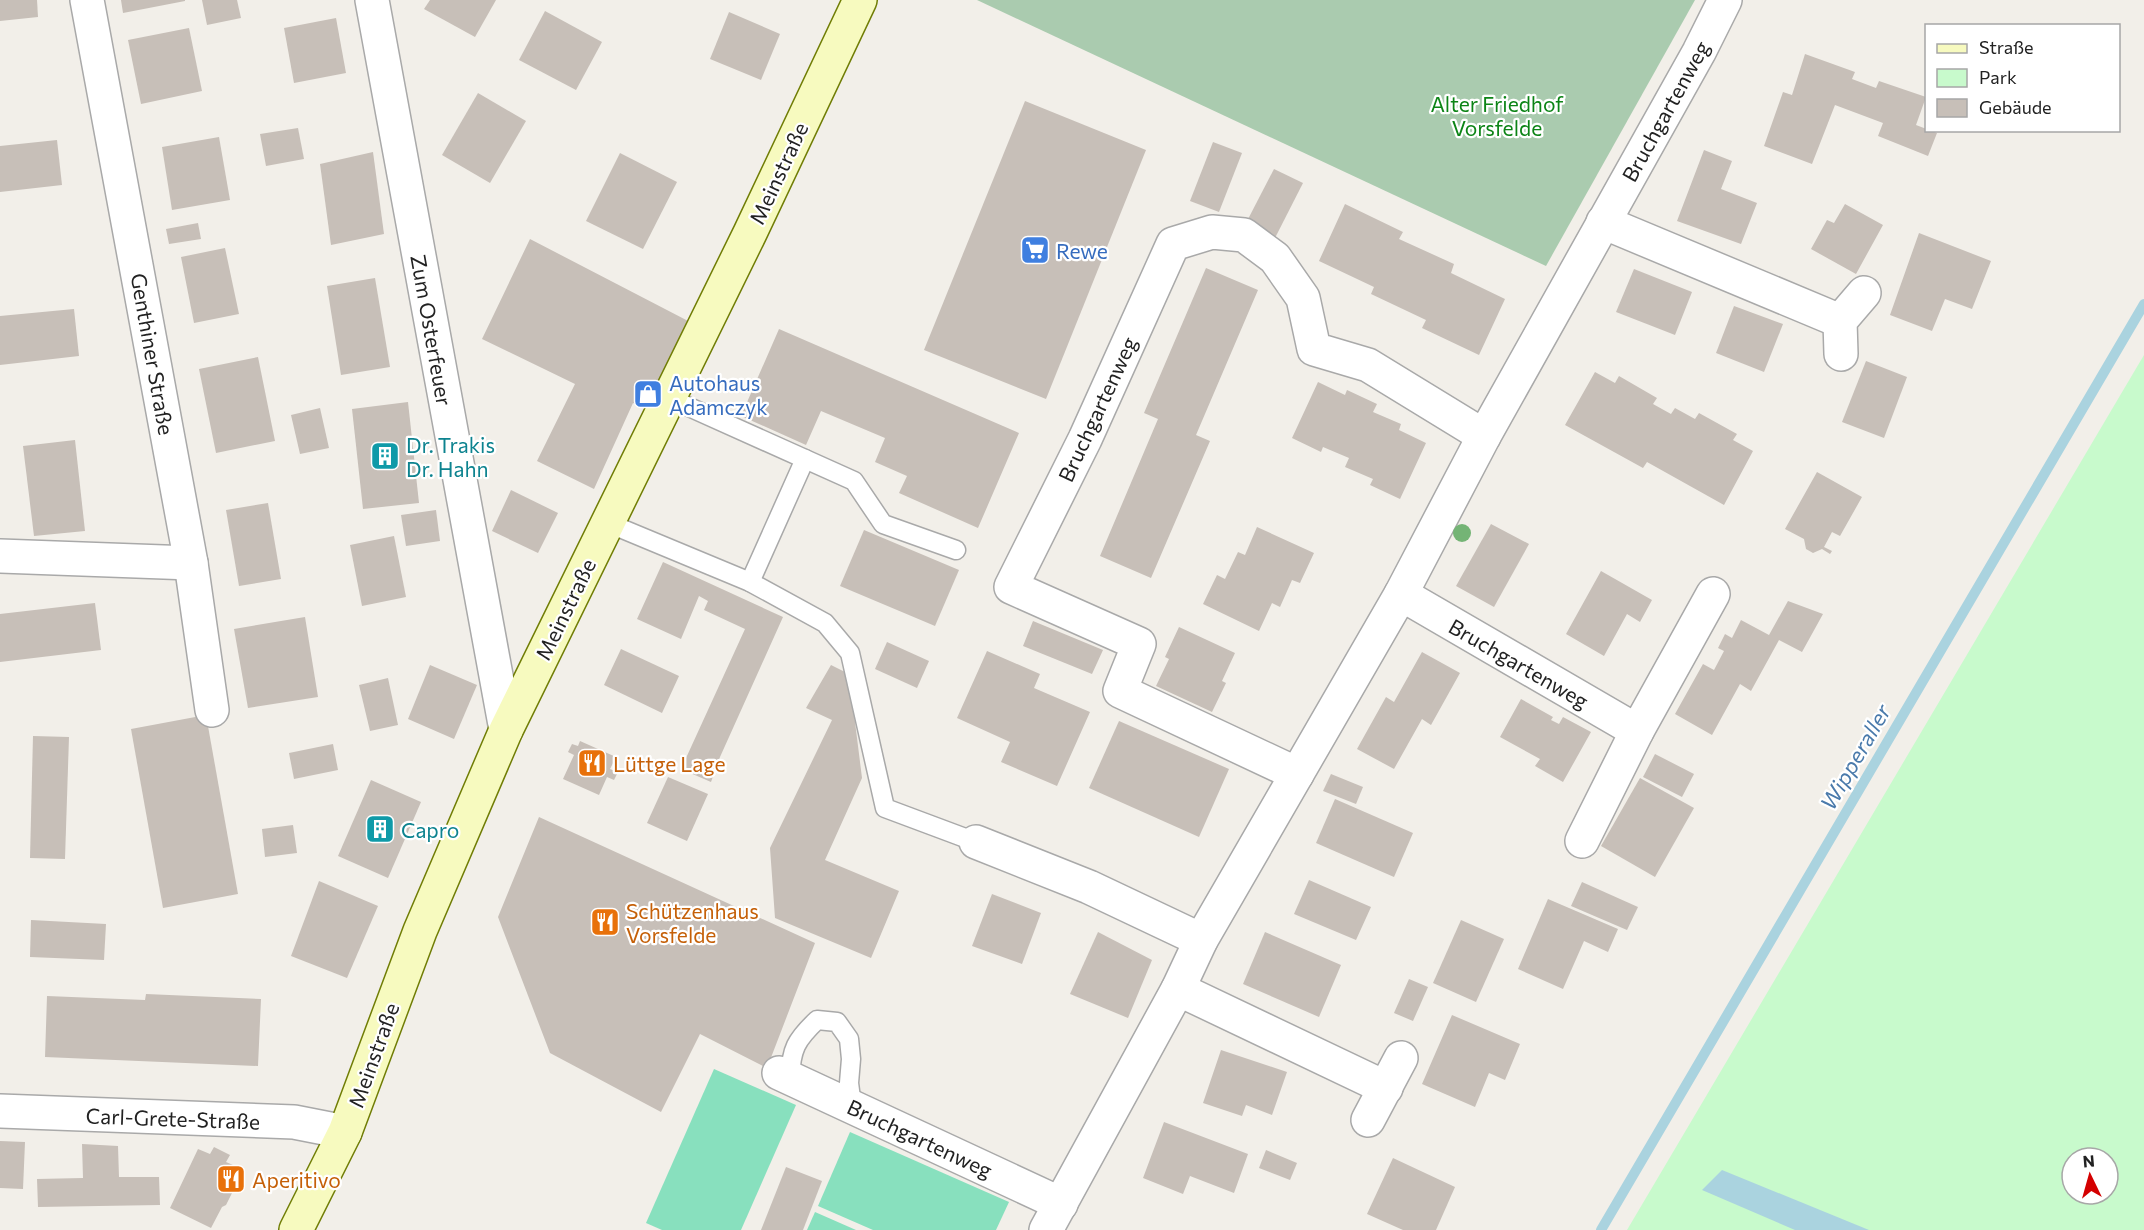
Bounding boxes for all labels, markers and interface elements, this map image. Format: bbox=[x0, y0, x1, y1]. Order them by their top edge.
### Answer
legend bbox=[1925, 24, 2120, 132]
street label: Bruchgartenweg bbox=[1616, 36, 1714, 186]
text: Straße bbox=[1979, 36, 2034, 58]
text: Park bbox=[1979, 66, 2017, 88]
park label: Alter Friedhof Vorsfelde bbox=[1430, 91, 1564, 140]
text: Gebäude bbox=[1979, 96, 2052, 118]
street label: Meinstraße bbox=[744, 118, 812, 228]
supermarket icon: Rewe bbox=[1019, 234, 1051, 266]
place label: Rewe bbox=[1056, 238, 1108, 263]
street label: Zum Osterfeuer bbox=[406, 253, 458, 407]
street label: Genthiner Straße bbox=[126, 271, 180, 437]
street label: Bruchgartenweg bbox=[1053, 333, 1141, 485]
place label: Autohaus Adamczyk bbox=[669, 370, 768, 419]
shop icon: Autohaus Adamczyk bbox=[632, 378, 664, 410]
place label: Dr. Trakis Dr. Hahn bbox=[406, 432, 495, 481]
building icon: Dr. Trakis Dr. Hahn bbox=[369, 440, 401, 472]
street label: Meinstraße bbox=[530, 554, 600, 664]
street label: Bruchgartenweg bbox=[1445, 613, 1593, 713]
water label: Wipperaller bbox=[1814, 698, 1897, 815]
restaurant icon: Lüttge Lage bbox=[576, 747, 608, 779]
place label: Lüttge Lage bbox=[613, 751, 726, 776]
building icon: Capro bbox=[364, 813, 396, 845]
place label: Capro bbox=[401, 817, 459, 842]
place label: Schützenhaus Vorsfelde bbox=[626, 898, 759, 947]
restaurant icon: Schützenhaus Vorsfelde bbox=[589, 906, 621, 938]
street label: Meinstraße bbox=[343, 999, 403, 1111]
street label: Bruchgartenweg bbox=[844, 1094, 996, 1182]
street label: Carl-Grete-Straße bbox=[85, 1102, 261, 1134]
north arrow bbox=[2060, 1146, 2120, 1206]
text: N bbox=[2082, 1151, 2095, 1171]
restaurant icon: Aperitivo bbox=[215, 1163, 247, 1195]
place label: Aperitivo bbox=[252, 1167, 341, 1192]

